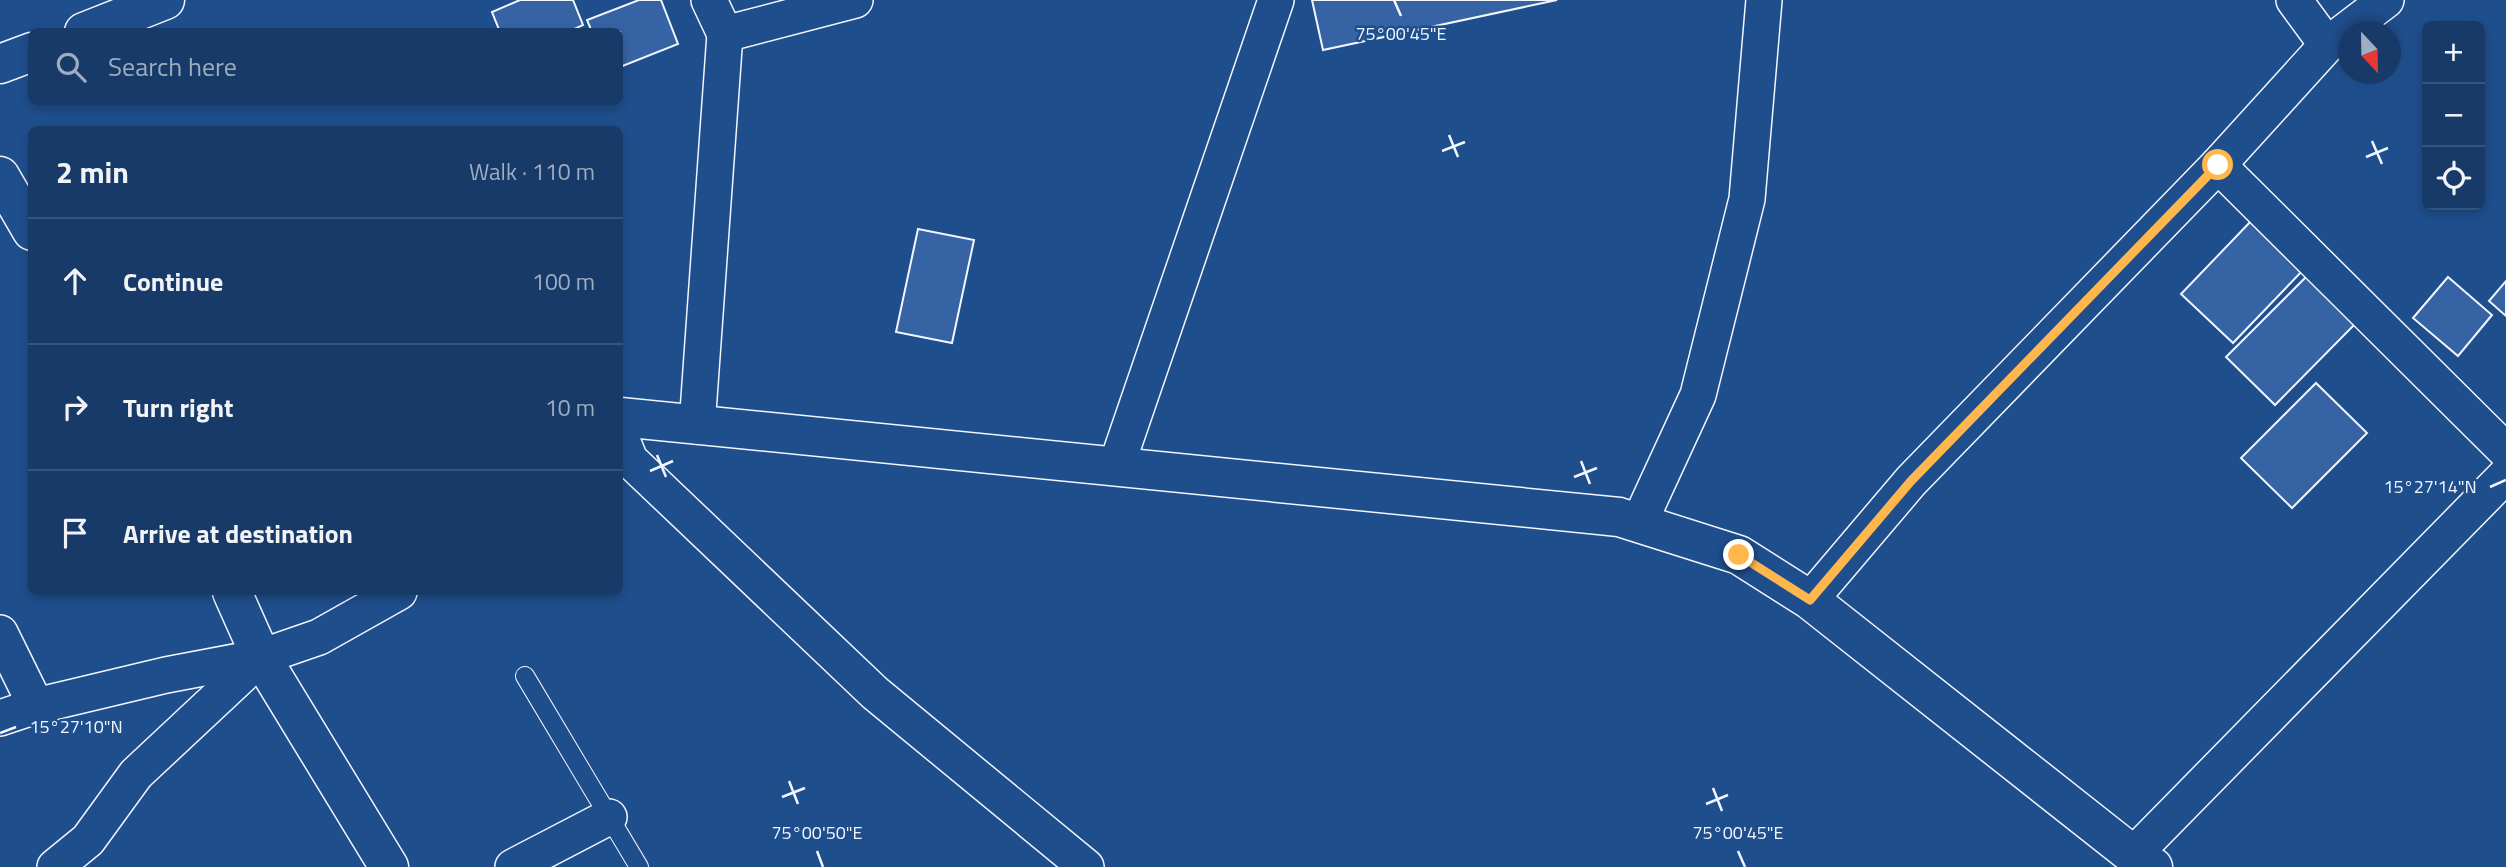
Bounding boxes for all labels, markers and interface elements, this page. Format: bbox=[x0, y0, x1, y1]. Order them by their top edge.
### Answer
text: 75°00'45"E bbox=[1356, 20, 1447, 47]
north arrow bbox=[2338, 21, 2401, 84]
map controls bbox=[2422, 21, 2485, 210]
button: + bbox=[2422, 21, 2485, 84]
search box bbox=[28, 28, 623, 105]
text: Search here bbox=[108, 47, 237, 86]
icon: search bbox=[52, 48, 90, 86]
button: − bbox=[2422, 84, 2485, 147]
button: locate bbox=[2422, 147, 2485, 210]
text: 2 min bbox=[56, 149, 129, 195]
route start bbox=[2202, 149, 2233, 180]
text: Walk · 110 m bbox=[469, 154, 595, 189]
icon: ahead bbox=[56, 262, 94, 300]
text: Continue bbox=[123, 262, 223, 301]
text: 100 m bbox=[532, 264, 595, 299]
icon: right bbox=[56, 388, 94, 426]
text: Turn right bbox=[123, 388, 234, 427]
text: 10 m bbox=[545, 390, 595, 425]
text: 15°27'14"N bbox=[2383, 473, 2477, 500]
icon: arrive bbox=[56, 514, 94, 552]
text: Arrive at destination bbox=[123, 514, 353, 553]
route end bbox=[1723, 539, 1754, 570]
text: 15°27'10"N bbox=[29, 713, 123, 740]
text: 75°00'50"E bbox=[772, 819, 863, 846]
text: 75°00'45"E bbox=[1693, 819, 1784, 846]

